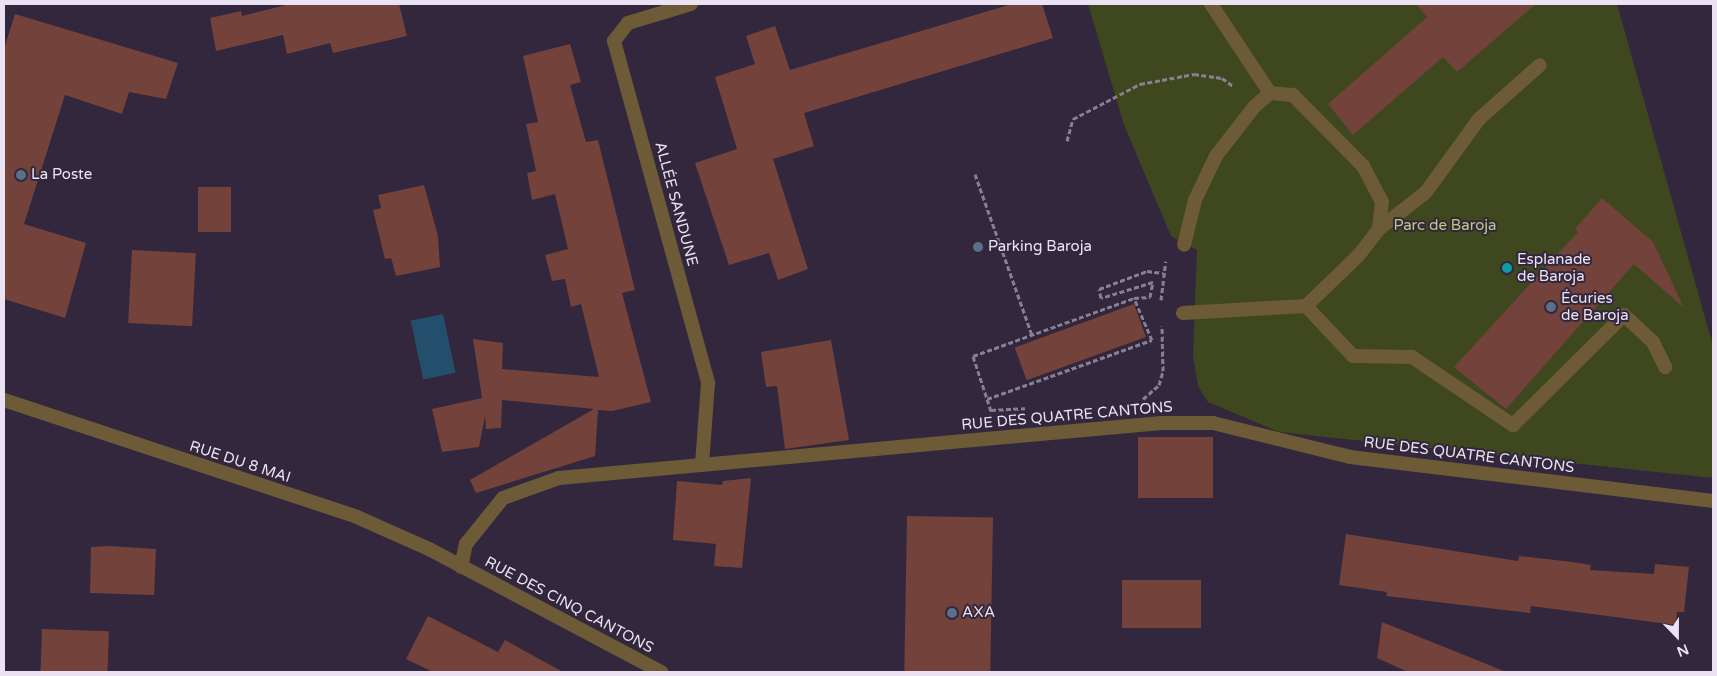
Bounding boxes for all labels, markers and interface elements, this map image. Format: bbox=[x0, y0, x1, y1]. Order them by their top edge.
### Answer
street label: ALLÉE SANDUNE bbox=[651, 140, 701, 268]
place label: La Poste bbox=[31, 166, 92, 184]
marker: La Poste bbox=[15, 169, 27, 181]
park label: Parc de Baroja bbox=[1393, 217, 1497, 235]
place label: Parking Baroja bbox=[988, 238, 1092, 256]
marker: Parking Baroja bbox=[972, 241, 984, 253]
place label: Esplanade de Baroja bbox=[1517, 250, 1591, 285]
marker: Esplanade de Baroja bbox=[1501, 262, 1513, 274]
place label: Écuries de Baroja bbox=[1561, 289, 1629, 324]
marker: Écuries de Baroja bbox=[1545, 301, 1557, 313]
street label: RUE DES QUATRE CANTONS bbox=[961, 398, 1173, 434]
street label: RUE DES QUATRE CANTONS bbox=[1363, 433, 1575, 477]
street label: RUE DU 8 MAI bbox=[187, 437, 293, 487]
street label: RUE DES CINQ CANTONS bbox=[482, 553, 656, 657]
place label: AXA bbox=[962, 604, 995, 622]
marker: AXA bbox=[946, 607, 958, 619]
north arrow bbox=[1652, 611, 1702, 661]
text: N bbox=[1674, 640, 1691, 660]

